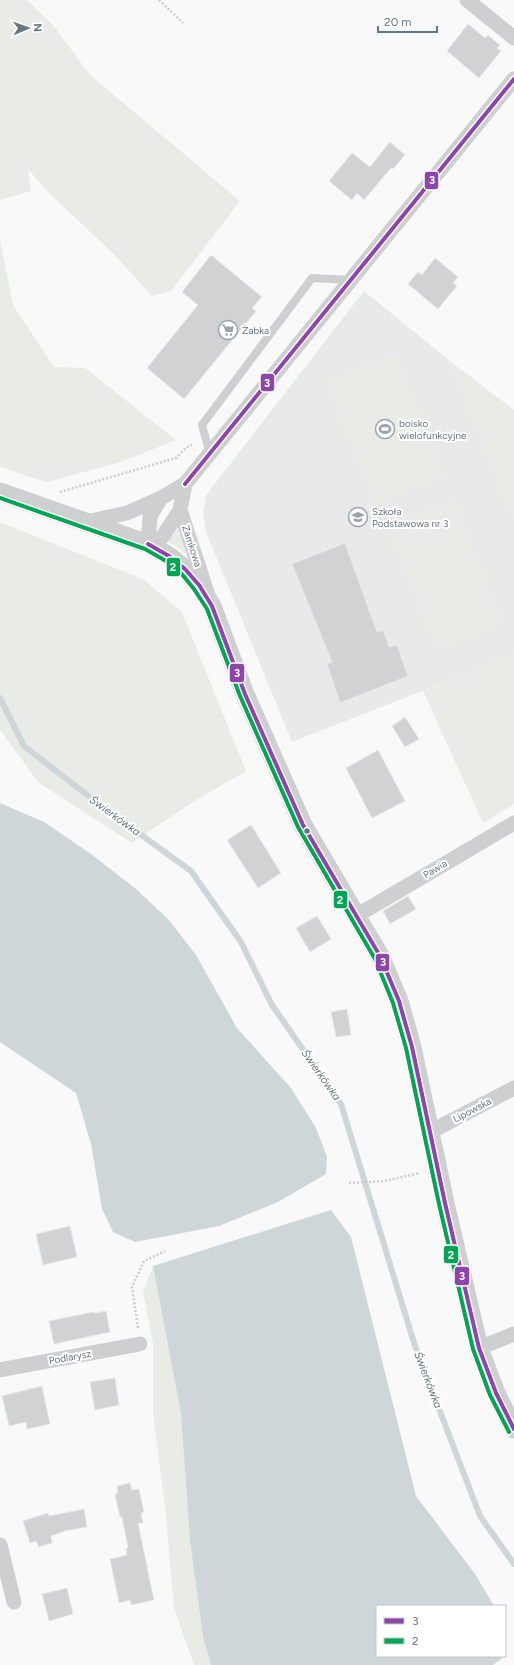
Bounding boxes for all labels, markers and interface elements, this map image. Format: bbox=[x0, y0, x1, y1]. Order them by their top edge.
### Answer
north arrow bbox=[8, 8, 48, 48]
scale bar bbox=[378, 8, 437, 34]
text: 20 m bbox=[384, 15, 412, 29]
text: N bbox=[31, 23, 44, 32]
line badge: 3 bbox=[424, 171, 439, 190]
text: 3 bbox=[429, 174, 435, 187]
supermarket icon: Żabka bbox=[217, 319, 239, 341]
place label: Żabka bbox=[242, 324, 269, 337]
line badge: 3 bbox=[260, 373, 275, 392]
text: 3 bbox=[264, 377, 270, 390]
place label: boisko wielofunkcyjne bbox=[399, 417, 467, 442]
sports icon: boisko wielofunkcyjne bbox=[374, 418, 396, 440]
place label: Szkoła Podstawowa nr 3 bbox=[372, 505, 448, 530]
school or university icon: Szkoła Podstawowa nr 3 bbox=[347, 506, 369, 528]
street label: Zamkowa bbox=[179, 523, 205, 569]
line badge: 2 bbox=[166, 557, 181, 577]
text: 2 bbox=[170, 561, 176, 574]
line badge: 3 bbox=[229, 663, 245, 683]
text: 3 bbox=[234, 667, 240, 680]
water label: Świerkówka bbox=[87, 792, 144, 839]
unlabelled marker bbox=[302, 826, 312, 836]
street label: Pawia bbox=[421, 857, 449, 881]
line badge: 2 bbox=[333, 890, 348, 909]
text: 2 bbox=[337, 894, 343, 907]
line badge: 3 bbox=[375, 953, 390, 972]
text: 3 bbox=[380, 956, 386, 969]
water label: Świerkówka bbox=[299, 1046, 345, 1104]
street label: Lipowska bbox=[451, 1095, 493, 1125]
line badge: 2 bbox=[443, 1245, 459, 1264]
text: 2 bbox=[448, 1249, 454, 1262]
line badge: 3 bbox=[454, 1266, 470, 1286]
text: 3 bbox=[459, 1270, 465, 1283]
street label: Podlarysz bbox=[48, 1347, 92, 1367]
water label: Świerkówka bbox=[411, 1350, 446, 1411]
legend bbox=[376, 1605, 506, 1657]
text: 3 bbox=[412, 1614, 419, 1628]
text: 2 bbox=[412, 1634, 419, 1648]

